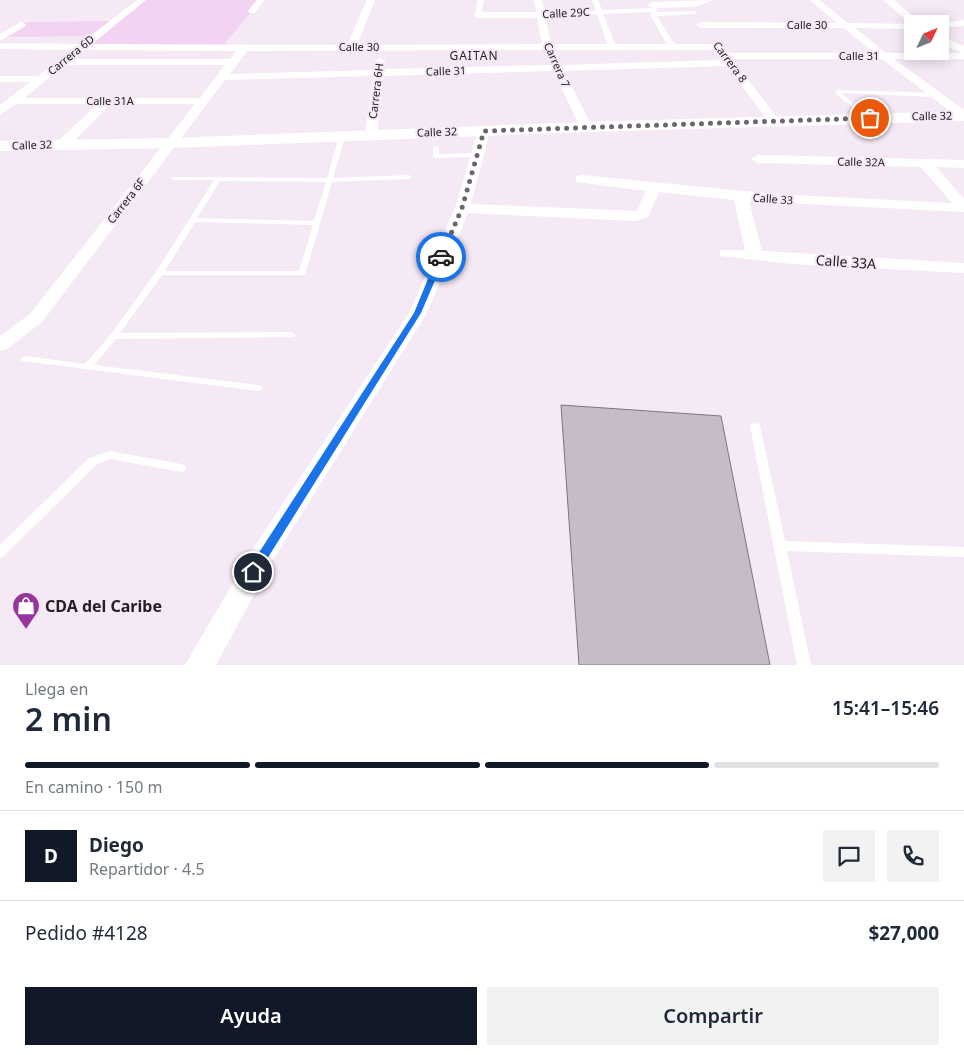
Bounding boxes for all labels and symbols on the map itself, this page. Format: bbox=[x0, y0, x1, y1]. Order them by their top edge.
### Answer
street label: Calle 29C bbox=[542, 4, 590, 21]
north arrow bbox=[904, 15, 949, 60]
street label: Calle 30 bbox=[787, 17, 827, 32]
street label: Carrera 6D bbox=[44, 31, 97, 78]
street label: Carrera 8 bbox=[710, 38, 751, 85]
street label: Calle 30 bbox=[339, 39, 379, 54]
street label: Carrera 7 bbox=[541, 40, 574, 90]
district label: GAITAN bbox=[449, 47, 499, 64]
street label: Calle 31 bbox=[839, 48, 879, 63]
street label: Carrera 6H bbox=[365, 62, 386, 120]
street label: Calle 31 bbox=[426, 62, 466, 79]
street label: Calle 31A bbox=[86, 93, 135, 108]
pin bbox=[849, 97, 891, 139]
street label: Calle 32 bbox=[912, 108, 952, 123]
street label: Calle 32 bbox=[417, 123, 457, 140]
street label: Calle 32 bbox=[12, 136, 52, 153]
street label: Calle 32A bbox=[837, 154, 886, 169]
street label: Carrera 6F bbox=[103, 175, 148, 226]
street label: Calle 33 bbox=[752, 190, 794, 207]
courier bbox=[416, 232, 466, 282]
street label: Calle 33A bbox=[815, 250, 877, 273]
pin bbox=[232, 551, 274, 593]
shop icon: CDA del Caribe bbox=[11, 591, 41, 630]
place label: CDA del Caribe bbox=[45, 595, 162, 617]

